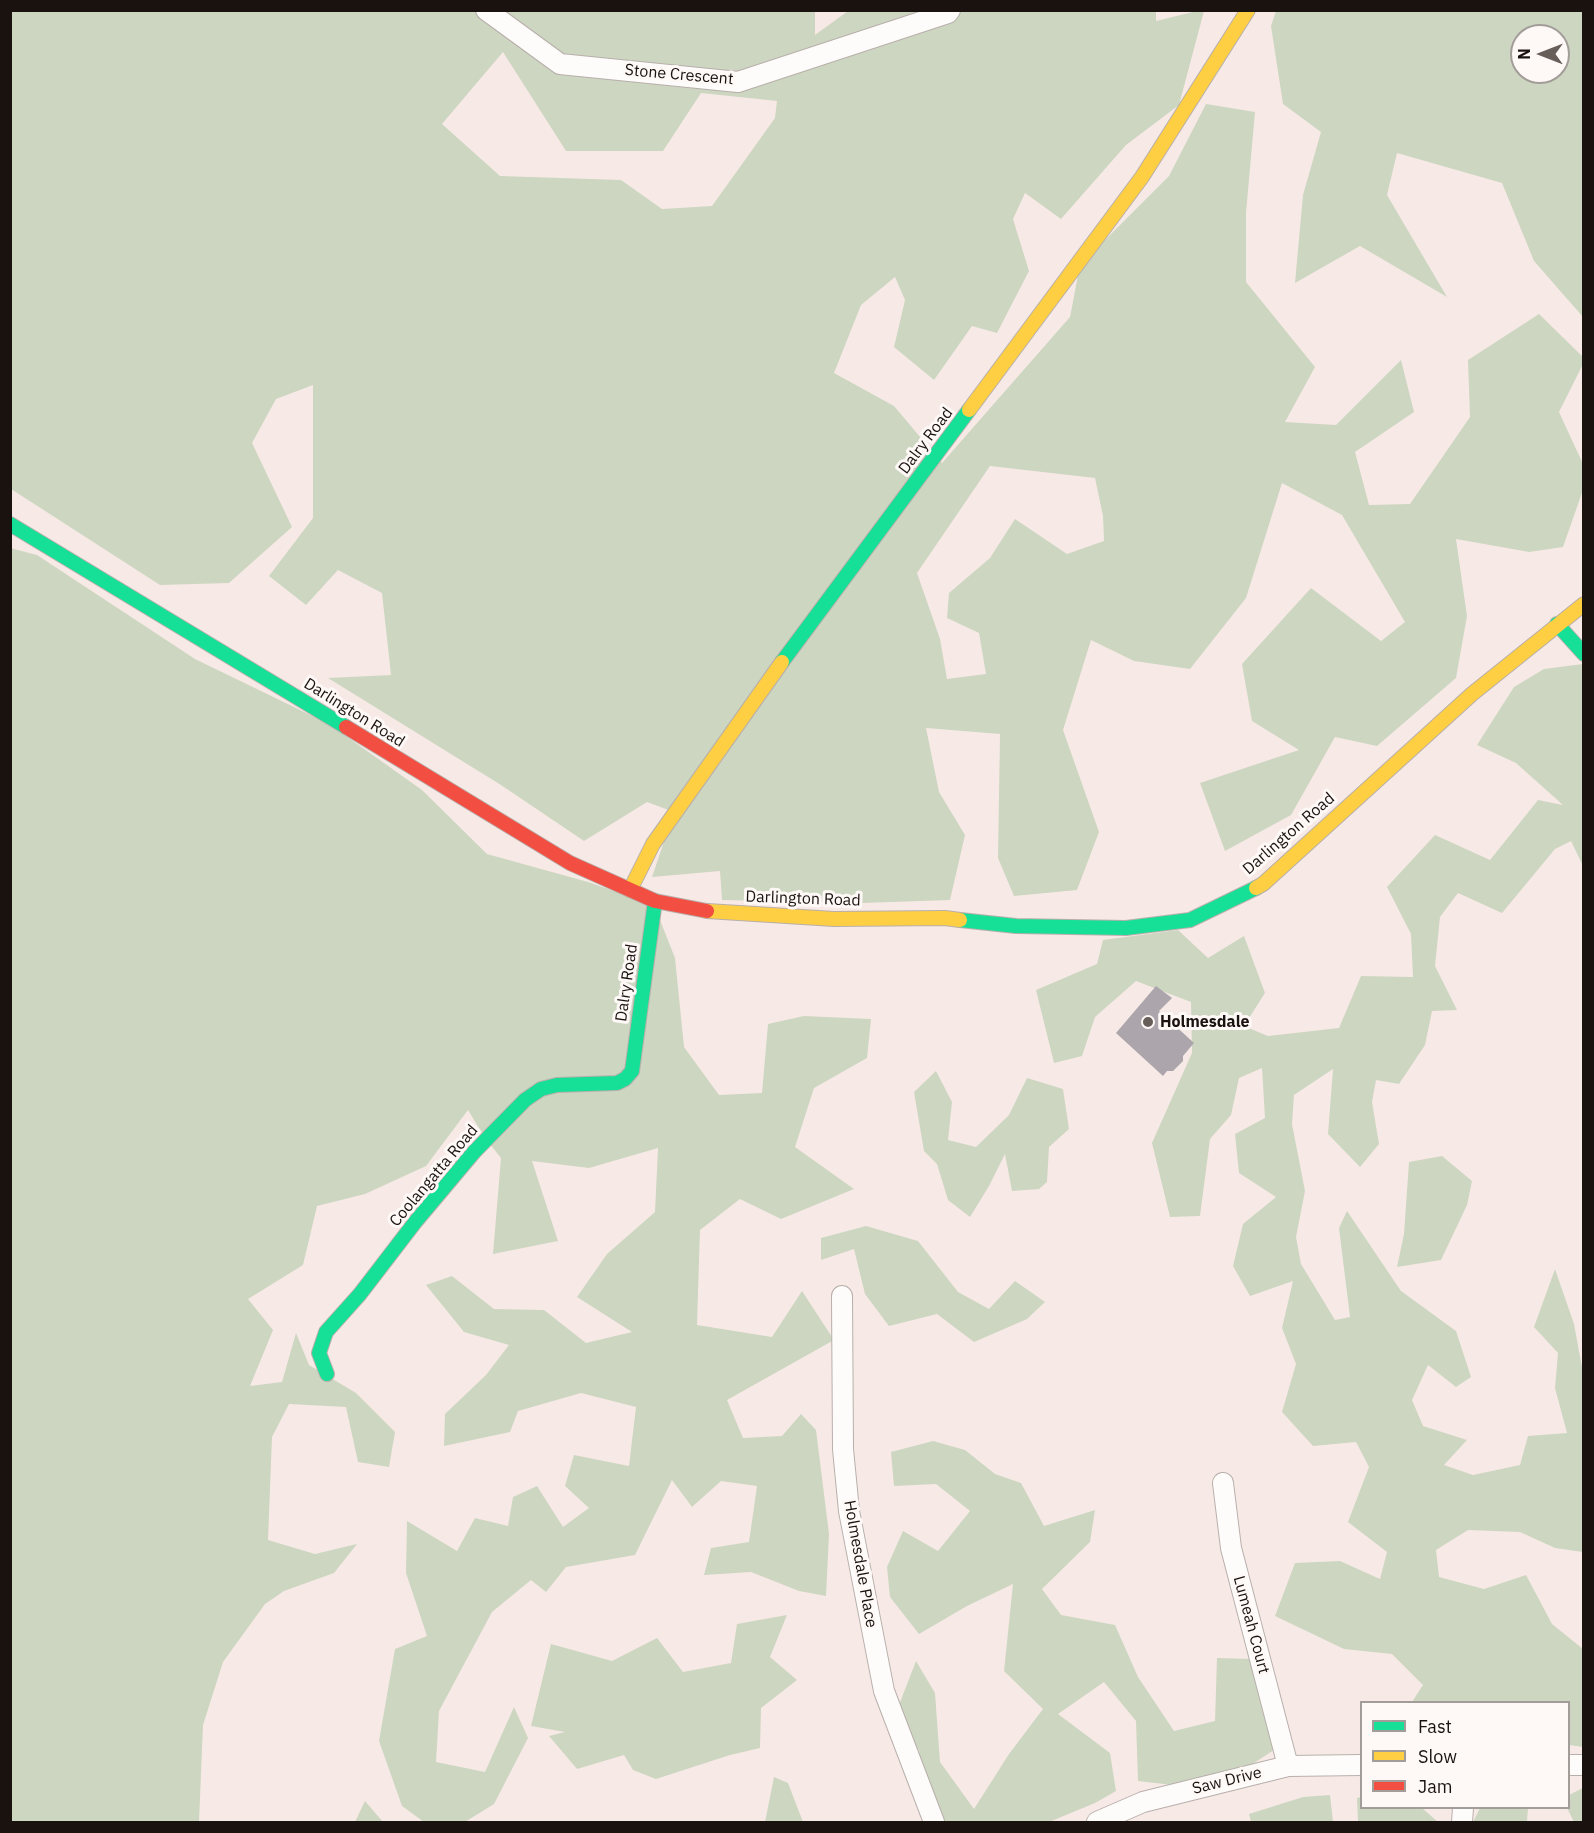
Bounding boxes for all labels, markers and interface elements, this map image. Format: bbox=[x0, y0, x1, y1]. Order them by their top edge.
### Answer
north arrow bbox=[1510, 24, 1570, 84]
text: N bbox=[1514, 48, 1534, 60]
street label: Stone Crescent bbox=[624, 61, 734, 89]
street label: Dalry Road bbox=[895, 404, 957, 478]
street label: Darlington Road bbox=[300, 674, 408, 752]
street label: Darlington Road bbox=[1239, 789, 1339, 879]
street label: Darlington Road bbox=[745, 887, 861, 911]
street label: Dalry Road bbox=[612, 943, 642, 1023]
place label: Holmesdale bbox=[1160, 1012, 1249, 1032]
marker: Holmesdale bbox=[1141, 1015, 1155, 1029]
street label: Coolangatta Road bbox=[386, 1121, 482, 1231]
street label: Holmesdale Place bbox=[839, 1499, 881, 1629]
street label: Lumeah Court bbox=[1229, 1574, 1273, 1676]
legend bbox=[1360, 1701, 1570, 1809]
text: Fast bbox=[1418, 1715, 1452, 1738]
text: Slow bbox=[1418, 1745, 1457, 1768]
street label: Saw Drive bbox=[1190, 1763, 1264, 1799]
text: Jam bbox=[1418, 1775, 1453, 1798]

